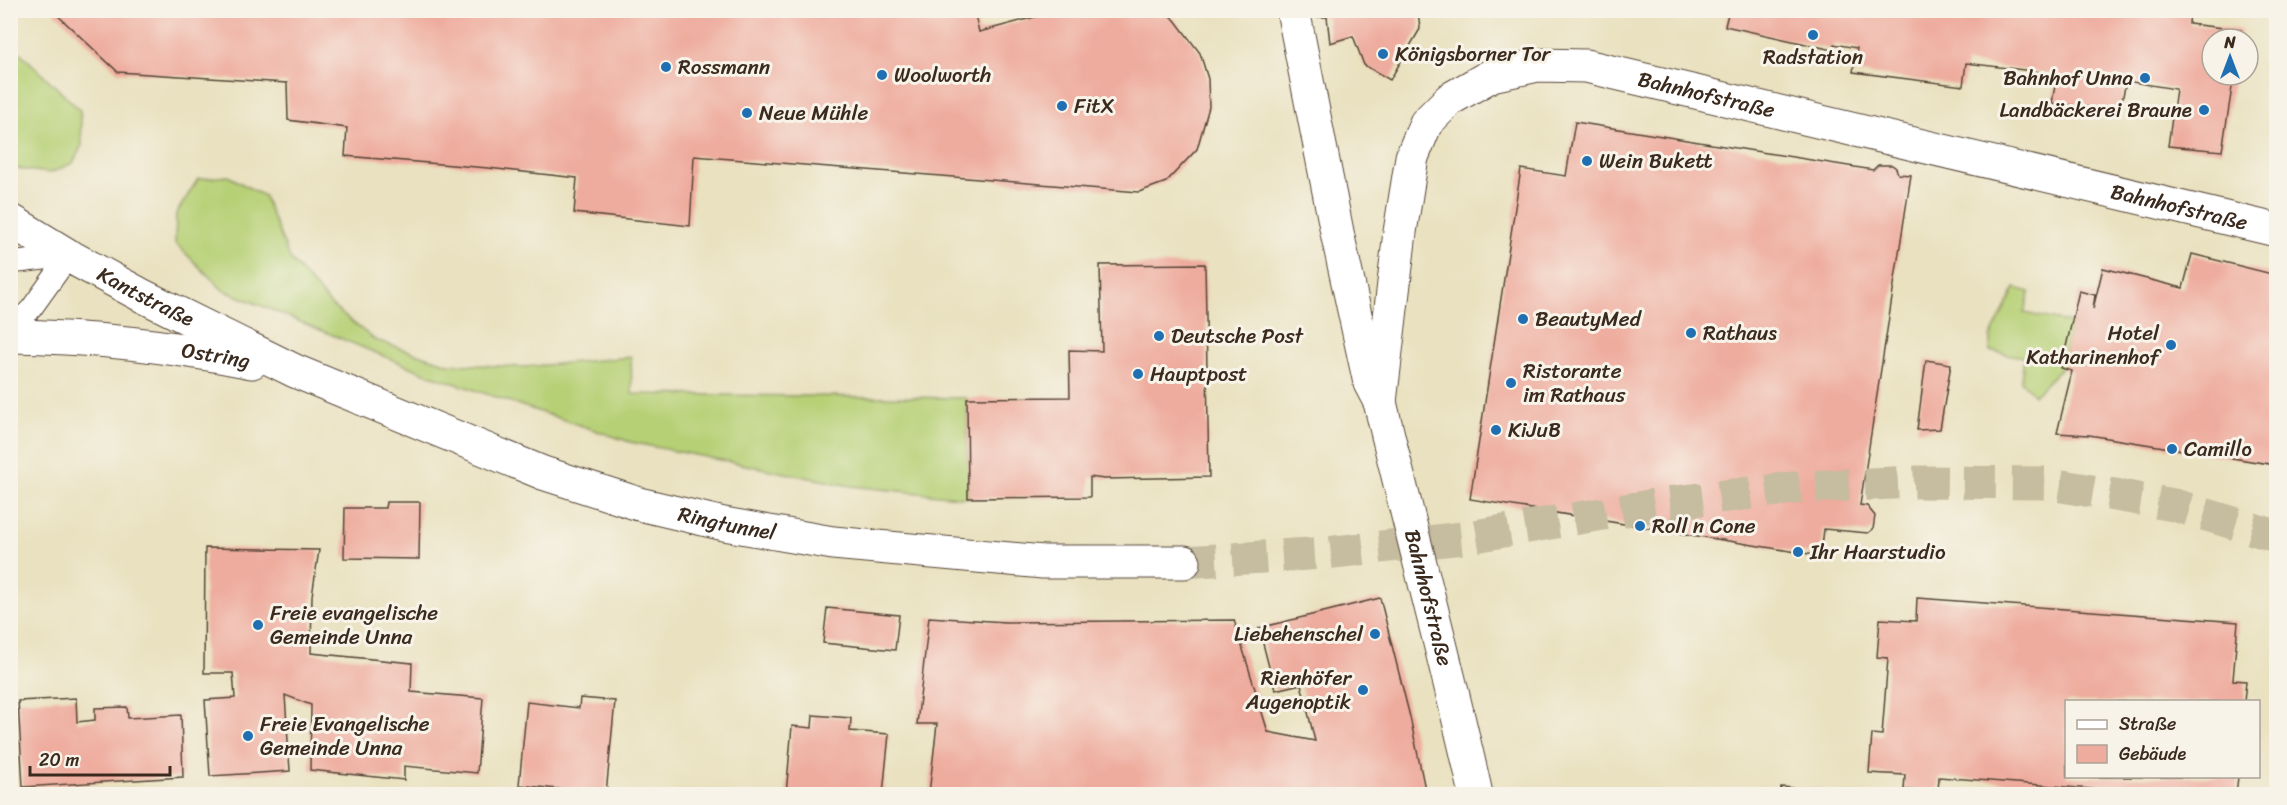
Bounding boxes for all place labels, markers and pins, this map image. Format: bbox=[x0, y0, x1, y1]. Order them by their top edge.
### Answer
marker: Radstation bbox=[1806, 28, 1820, 42]
place label: Königsborner Tor bbox=[1395, 35, 1552, 73]
place label: Radstation bbox=[1763, 38, 1863, 76]
marker: Königsborner Tor bbox=[1376, 47, 1390, 61]
place label: Rossmann bbox=[678, 48, 770, 86]
place label: Woolworth bbox=[894, 56, 991, 94]
place label: Bahnhof Unna bbox=[2003, 59, 2133, 97]
marker: Rossmann bbox=[659, 60, 673, 74]
marker: Woolworth bbox=[875, 68, 889, 82]
marker: Bahnhof Unna bbox=[2138, 71, 2152, 85]
place label: FitX bbox=[1074, 87, 1114, 125]
place label: Landbäckerei Braune bbox=[1999, 91, 2192, 129]
place label: Neue Mühle bbox=[759, 94, 868, 132]
marker: FitX bbox=[1055, 99, 1069, 113]
marker: Landbäckerei Braune bbox=[2197, 103, 2211, 117]
marker: Neue Mühle bbox=[740, 106, 754, 120]
place label: Wein Bukett bbox=[1599, 142, 1713, 180]
marker: Wein Bukett bbox=[1580, 154, 1594, 168]
place label: BeautyMed bbox=[1535, 300, 1643, 338]
marker: BeautyMed bbox=[1516, 312, 1530, 326]
place label: Rathaus bbox=[1703, 314, 1777, 352]
place label: Hotel Katharinenhof bbox=[2026, 314, 2162, 376]
place label: Deutsche Post bbox=[1171, 317, 1305, 355]
marker: Rathaus bbox=[1684, 326, 1698, 340]
marker: Deutsche Post bbox=[1152, 329, 1166, 343]
marker: Hotel Katharinenhof bbox=[2164, 338, 2178, 352]
place label: Ristorante im Rathaus bbox=[1523, 352, 1626, 414]
place label: Hauptpost bbox=[1150, 355, 1247, 393]
marker: Hauptpost bbox=[1131, 367, 1145, 381]
marker: Ristorante im Rathaus bbox=[1504, 376, 1518, 390]
place label: KiJuB bbox=[1508, 411, 1561, 449]
marker: KiJuB bbox=[1489, 423, 1503, 437]
place label: Camillo bbox=[2184, 430, 2252, 468]
marker: Camillo bbox=[2165, 442, 2179, 456]
place label: Roll n Cone bbox=[1652, 507, 1756, 545]
marker: Roll n Cone bbox=[1633, 519, 1647, 533]
place label: Ihr Haarstudio bbox=[1809, 533, 1946, 571]
marker: Ihr Haarstudio bbox=[1791, 545, 1805, 559]
place label: Freie evangelische Gemeinde Unna bbox=[270, 594, 438, 656]
place label: Liebehenschel bbox=[1234, 615, 1364, 653]
marker: Freie evangelische Gemeinde Unna bbox=[251, 618, 265, 632]
marker: Liebehenschel bbox=[1368, 627, 1382, 641]
place label: Rienhöfer Augenoptik bbox=[1245, 659, 1352, 721]
marker: Rienhöfer Augenoptik bbox=[1356, 683, 1370, 697]
place label: Freie Evangelische Gemeinde Unna bbox=[260, 705, 430, 767]
marker: Freie Evangelische Gemeinde Unna bbox=[241, 729, 255, 743]

